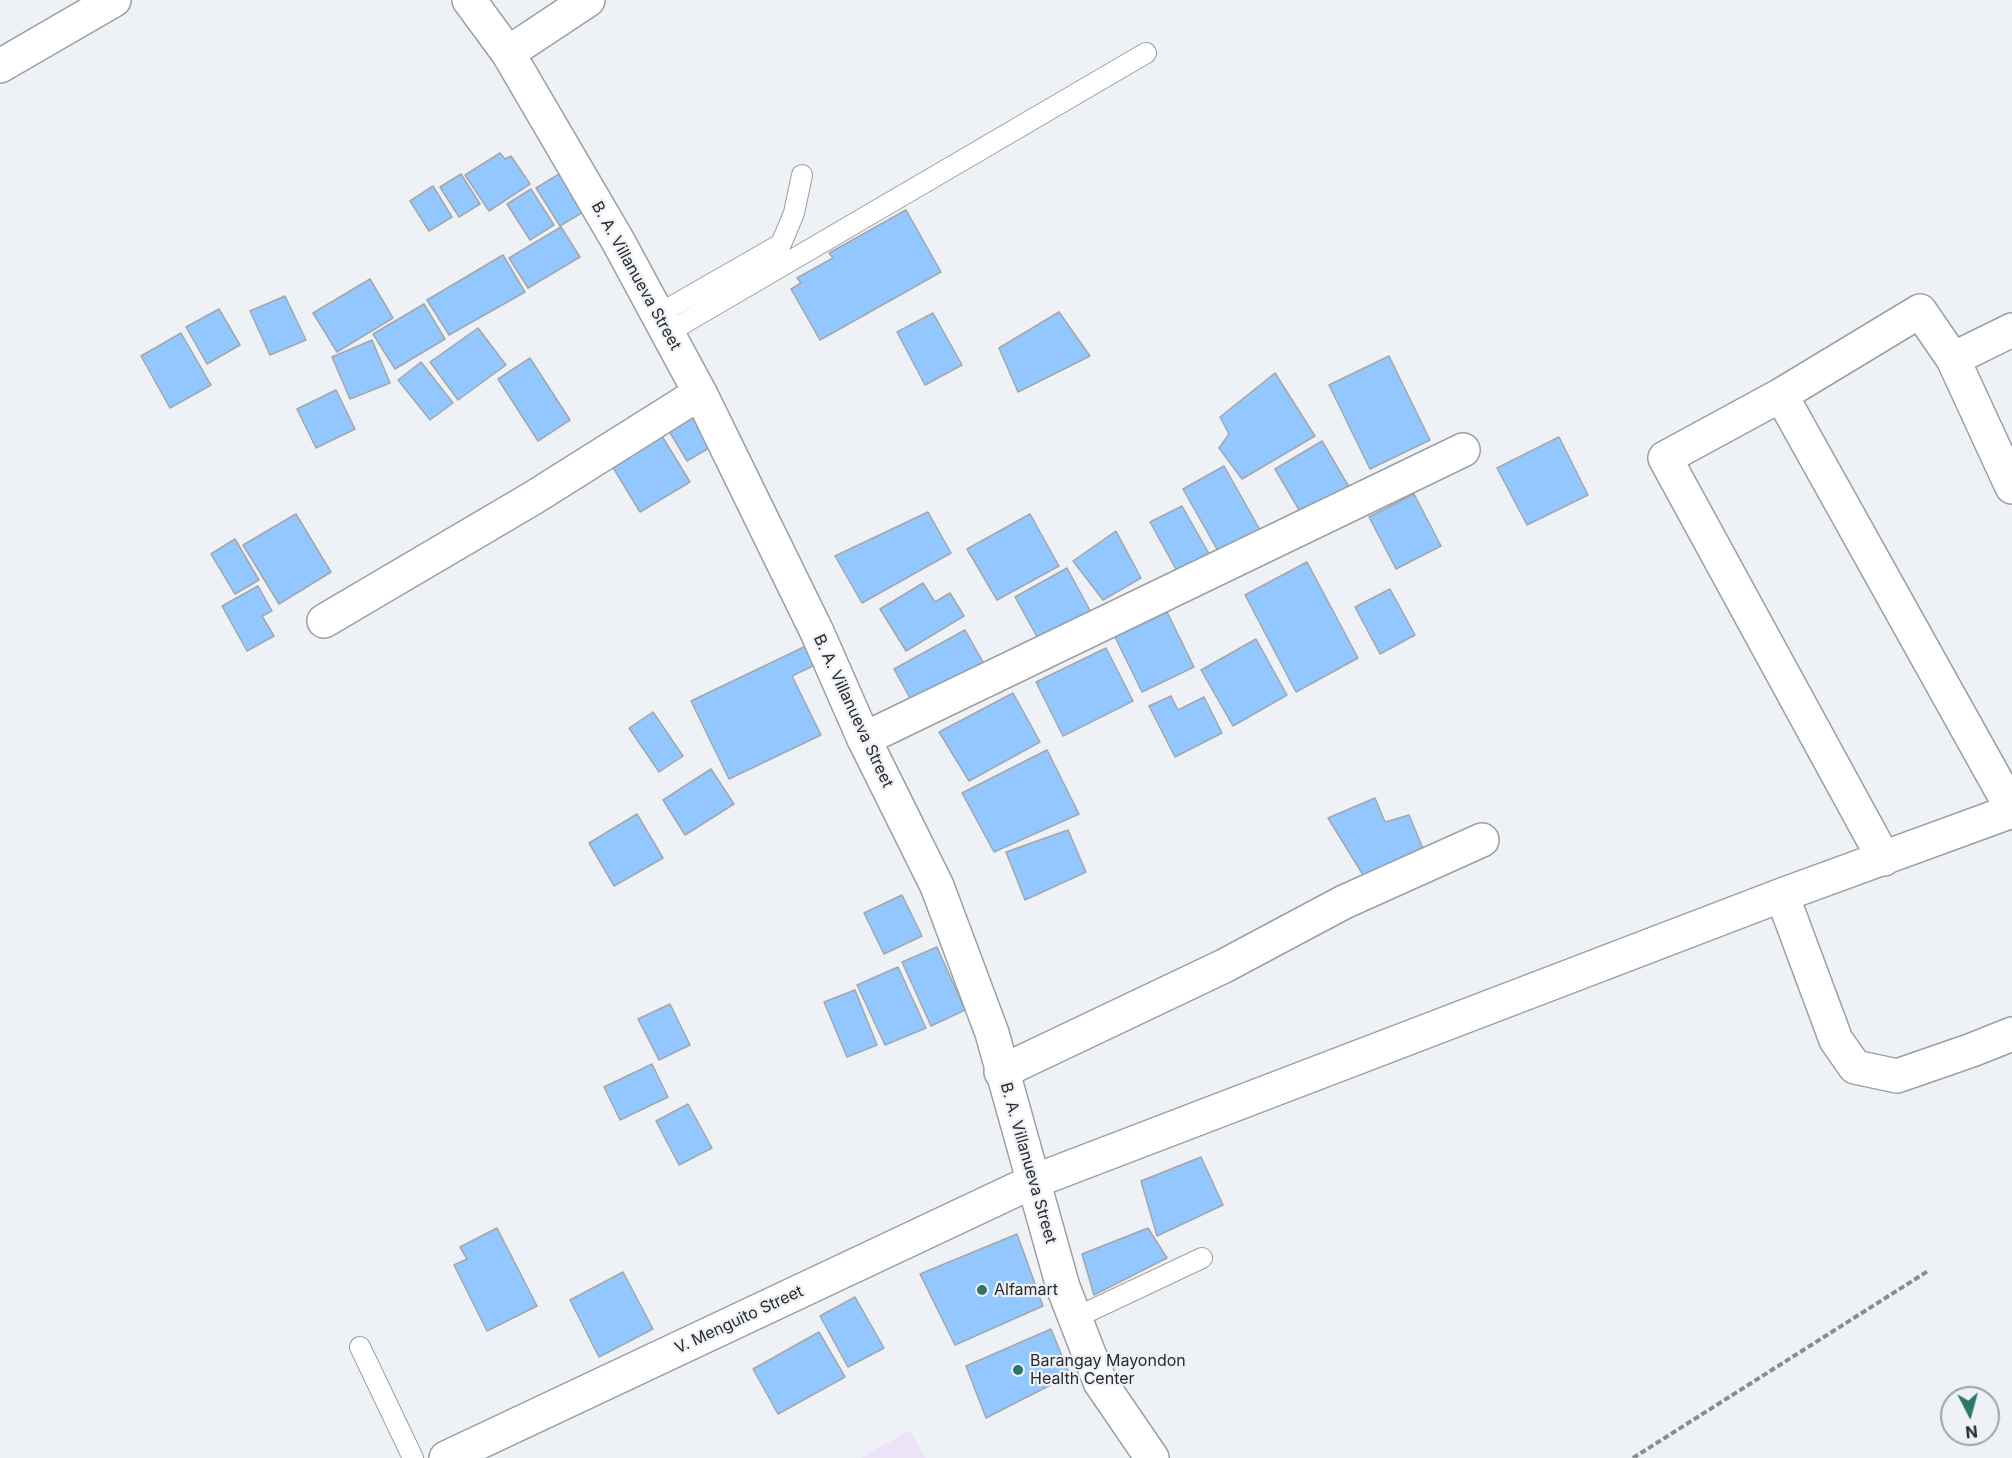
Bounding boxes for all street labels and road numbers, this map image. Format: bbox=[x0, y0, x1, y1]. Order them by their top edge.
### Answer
street label: B. A. Villanueva Street bbox=[587, 198, 685, 354]
street label: B. A. Villanueva Street bbox=[809, 631, 897, 791]
street label: B. A. Villanueva Street bbox=[996, 1080, 1060, 1246]
street label: V. Menguito Street bbox=[672, 1282, 806, 1358]

